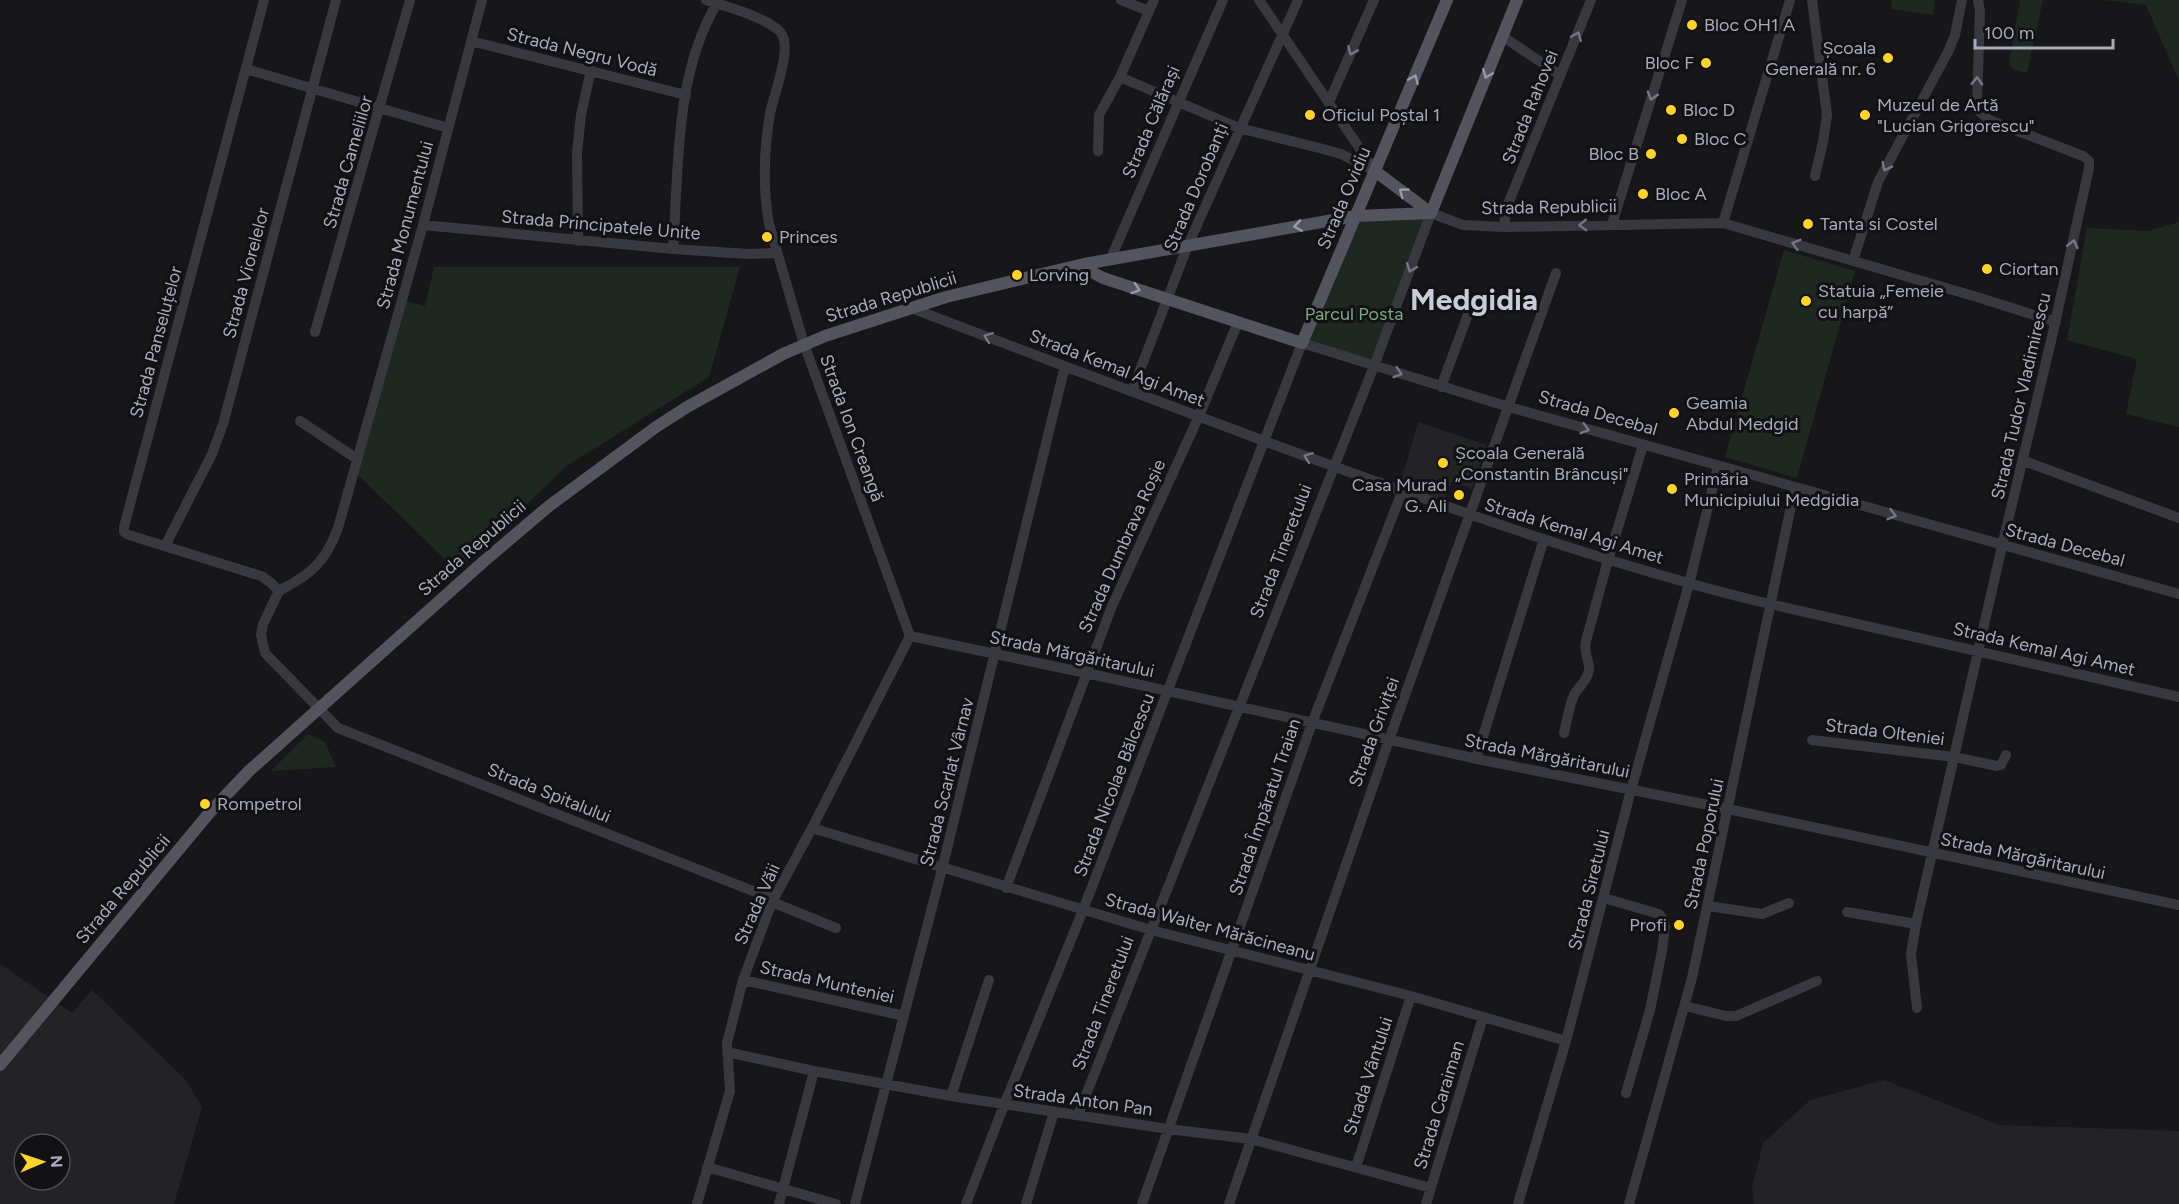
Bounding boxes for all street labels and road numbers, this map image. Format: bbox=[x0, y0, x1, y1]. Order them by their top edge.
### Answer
street label: Strada Negru Vodă bbox=[505, 23, 659, 81]
street label: Strada Rahovei bbox=[1497, 47, 1563, 167]
street label: Strada Călărași bbox=[1117, 62, 1185, 182]
street label: Strada Cameliilor bbox=[318, 93, 378, 231]
street label: Strada Dorobanți bbox=[1159, 119, 1233, 255]
street label: Strada Monumentului bbox=[372, 138, 438, 312]
street label: Strada Ovidiu bbox=[1312, 143, 1376, 253]
street label: Strada Republicii bbox=[1481, 195, 1617, 219]
street label: Strada Viorelelor bbox=[218, 205, 274, 341]
street label: Strada Principatele Unite bbox=[500, 205, 702, 245]
street label: Strada Panseluțelor bbox=[125, 264, 187, 420]
street label: Strada Republicii bbox=[823, 267, 959, 327]
street label: Strada Tudor Vladimirescu bbox=[1986, 290, 2056, 502]
street label: Strada Kemal Agi Amet bbox=[1026, 324, 1208, 412]
street label: Strada Ion Creangă bbox=[815, 351, 889, 505]
street label: Strada Decebal bbox=[1536, 386, 1660, 440]
street label: Strada Dumbrava Roșie bbox=[1074, 456, 1170, 636]
street label: Strada Tineretului bbox=[1245, 481, 1317, 621]
street label: Strada Kemal Agi Amet bbox=[1482, 493, 1666, 569]
street label: Strada Republicii bbox=[414, 495, 530, 601]
street label: Strada Decebal bbox=[2003, 518, 2127, 572]
street label: Strada Kemal Agi Amet bbox=[1951, 617, 2137, 681]
street label: Strada Mărgăritarului bbox=[988, 626, 1156, 682]
street label: Strada Griviței bbox=[1344, 674, 1404, 790]
street label: Strada Nicolae Bălcescu bbox=[1069, 690, 1159, 880]
street label: Strada Scarlat Vârnav bbox=[915, 695, 979, 869]
street label: Strada Olteniei bbox=[1824, 714, 1946, 750]
street label: Strada Împăratul Traian bbox=[1224, 716, 1306, 898]
street label: Strada Mărgăritarului bbox=[1462, 729, 1632, 783]
street label: Strada Spitalului bbox=[484, 758, 614, 828]
street label: Strada Poporului bbox=[1679, 776, 1729, 912]
street label: Strada Siretului bbox=[1563, 827, 1615, 953]
street label: Strada Mărgăritarului bbox=[1939, 828, 2107, 884]
street label: Strada Republicii bbox=[71, 830, 175, 948]
street label: Strada Văii bbox=[729, 860, 785, 948]
street label: Strada Walter Mărăcineanu bbox=[1102, 888, 1318, 966]
street label: Strada Tineretului bbox=[1067, 933, 1139, 1073]
street label: Strada Munteniei bbox=[758, 956, 896, 1008]
street label: Strada Vântului bbox=[1338, 1014, 1398, 1138]
street label: Strada Caraiman bbox=[1409, 1038, 1469, 1172]
street label: Strada Anton Pan bbox=[1012, 1079, 1154, 1121]

